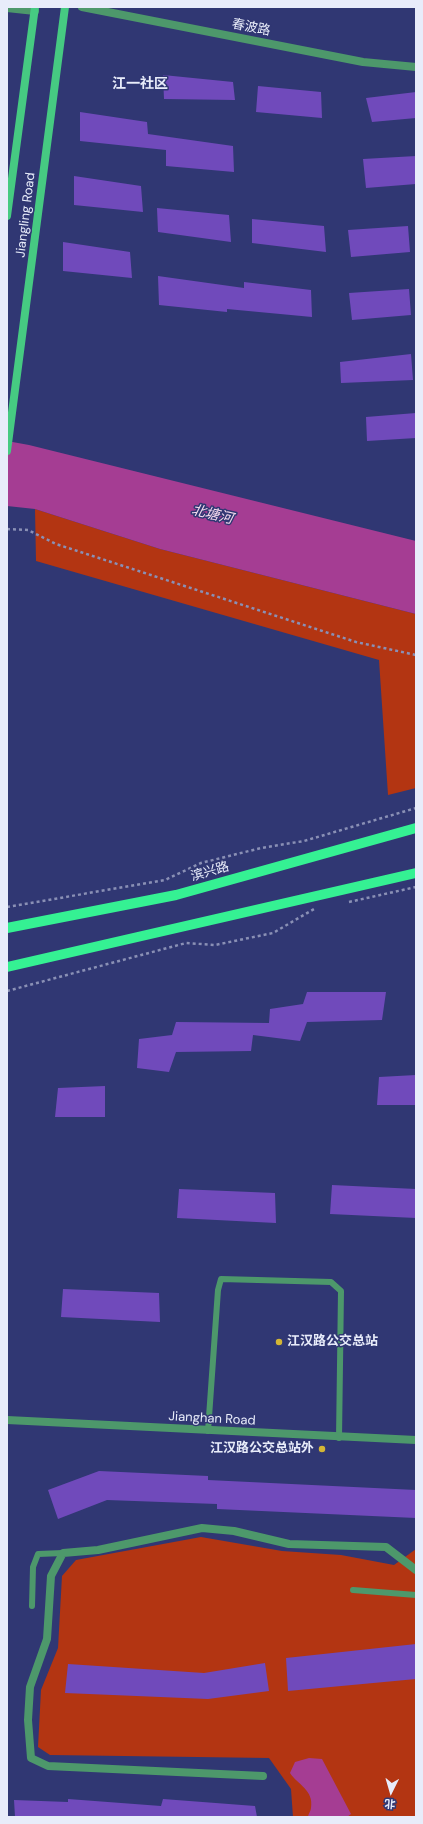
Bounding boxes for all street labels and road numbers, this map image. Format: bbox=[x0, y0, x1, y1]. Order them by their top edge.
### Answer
street label: 春波路 bbox=[230, 17, 272, 39]
street label: Jiangling Road bbox=[13, 171, 39, 259]
street label: 滨兴路 bbox=[189, 859, 231, 885]
street label: Jianghan Road bbox=[168, 1409, 256, 1429]

